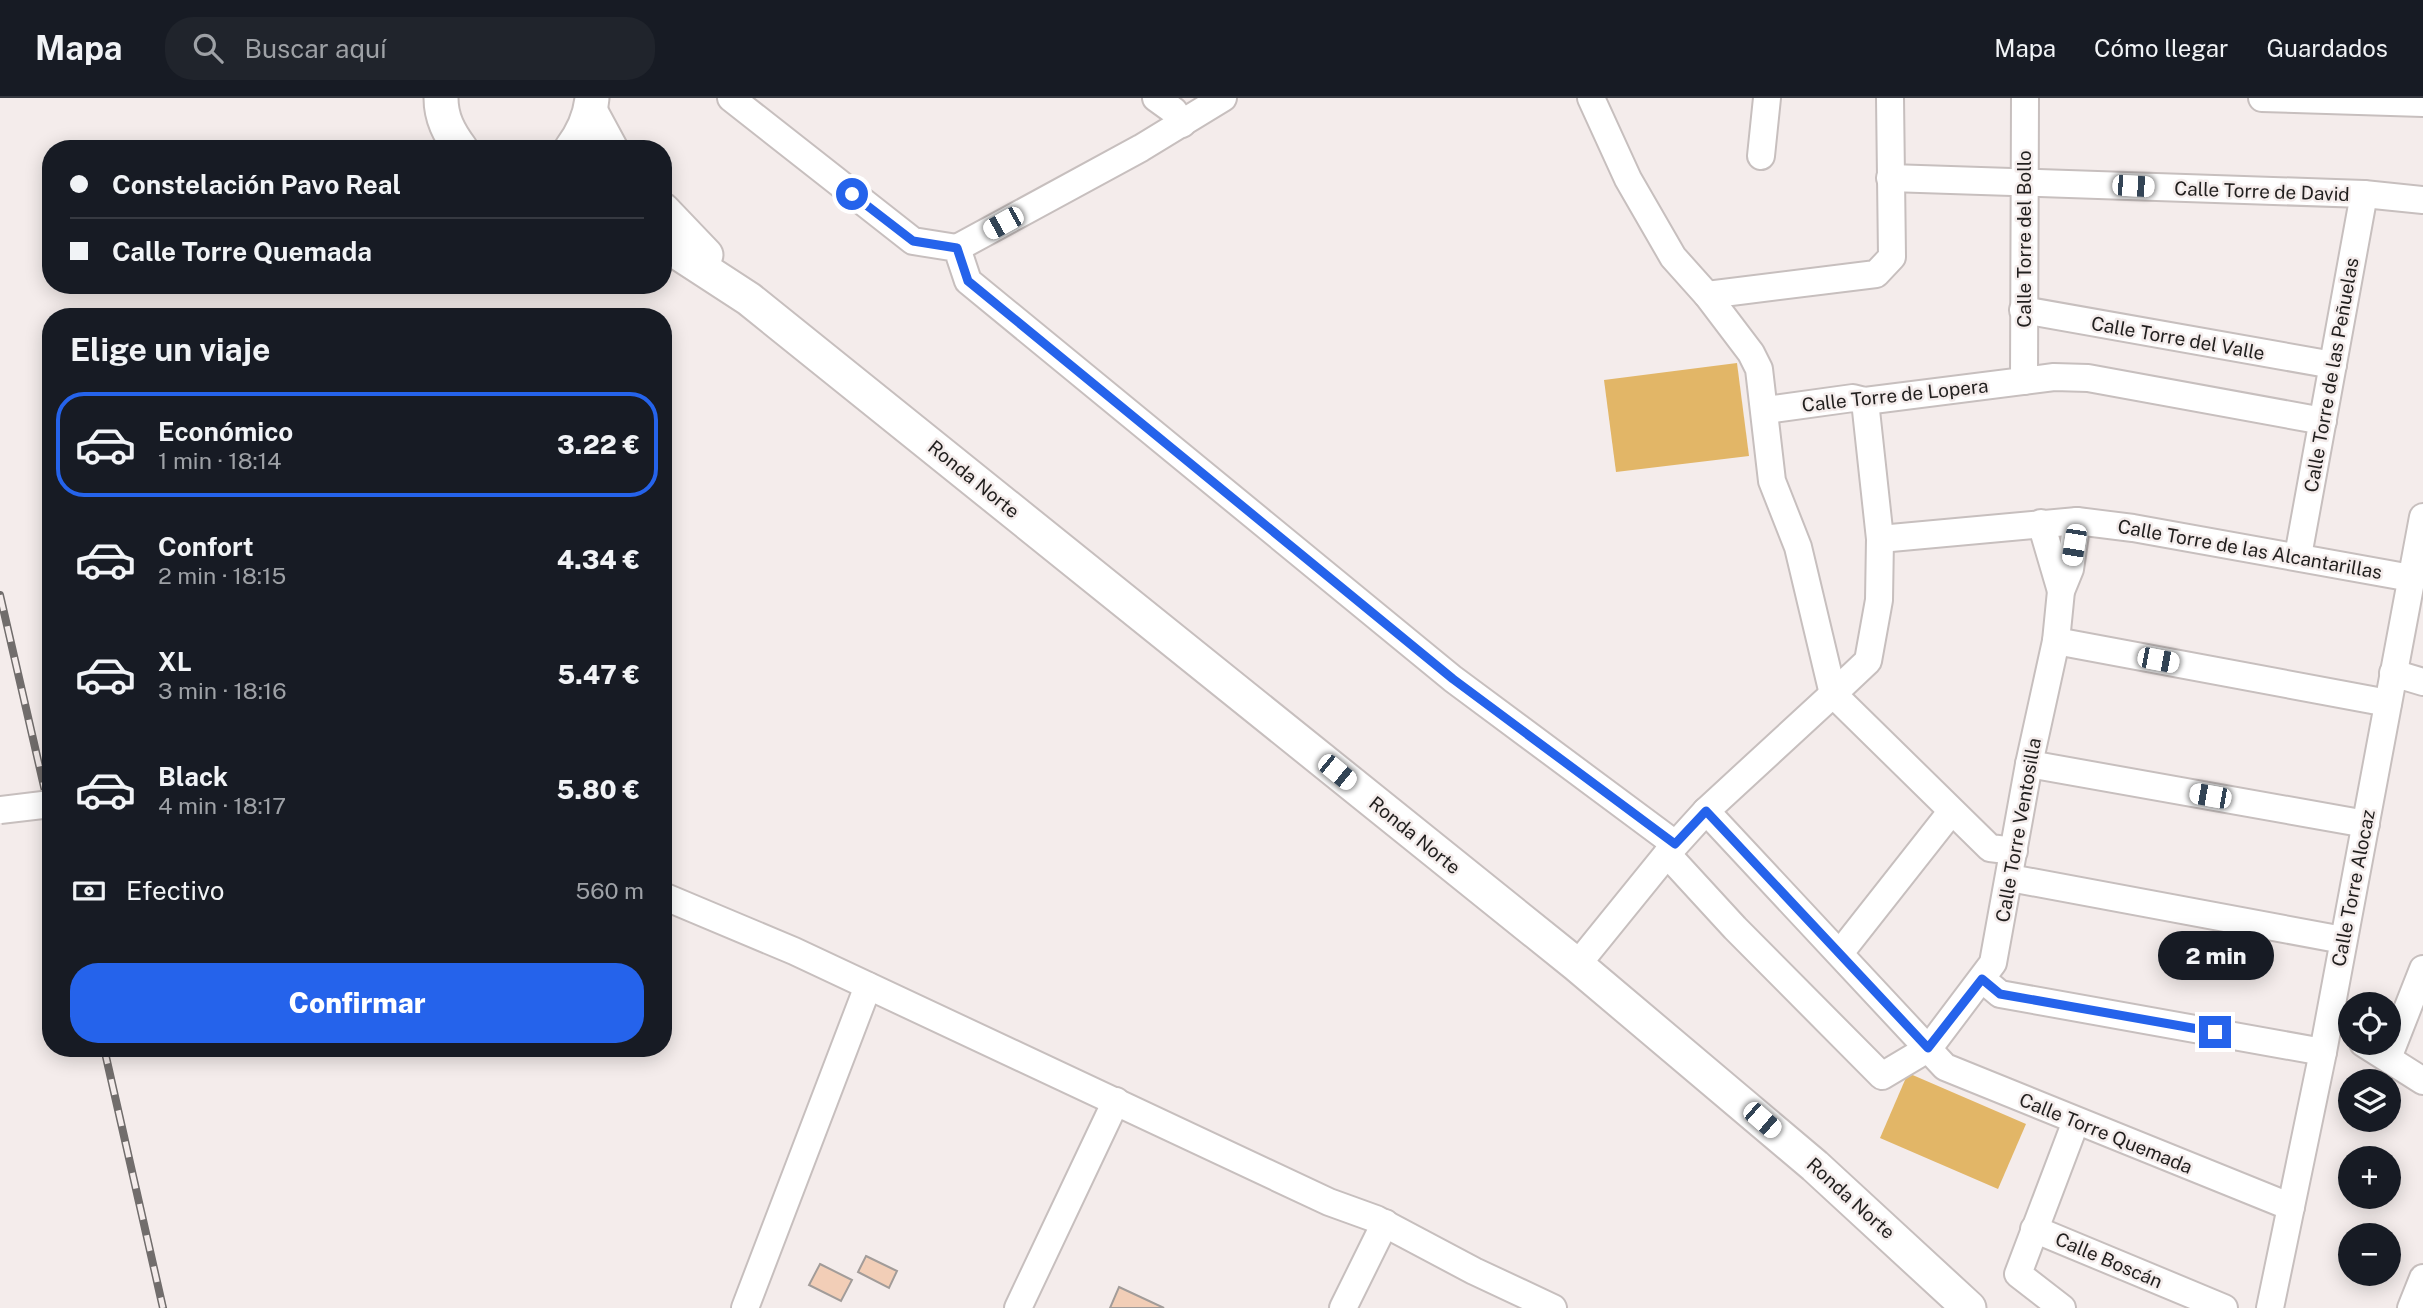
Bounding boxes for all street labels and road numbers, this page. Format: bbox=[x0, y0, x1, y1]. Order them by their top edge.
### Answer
street label: Calle Torre del Bollo bbox=[2013, 150, 2035, 328]
street label: Calle Torre de David bbox=[2174, 177, 2350, 205]
street label: Calle Torre de las Peñuelas bbox=[2300, 256, 2362, 494]
street label: Calle Torre del Valle bbox=[2089, 312, 2267, 364]
street label: Calle Torre de Lopera bbox=[1801, 374, 1989, 416]
street label: Ronda Norte bbox=[924, 436, 1024, 522]
street label: Calle Torre de las Alcantarillas bbox=[2116, 515, 2384, 583]
street label: Calle Torre Ventosilla bbox=[1991, 736, 2045, 924]
street label: Ronda Norte bbox=[1365, 792, 1465, 878]
street label: Calle Torre Alocaz bbox=[2327, 808, 2379, 968]
street label: Calle Torre Quemada bbox=[2016, 1088, 2196, 1178]
street label: Ronda Norte bbox=[1803, 1153, 1899, 1243]
street label: Calle Boscán bbox=[2052, 1228, 2166, 1292]

